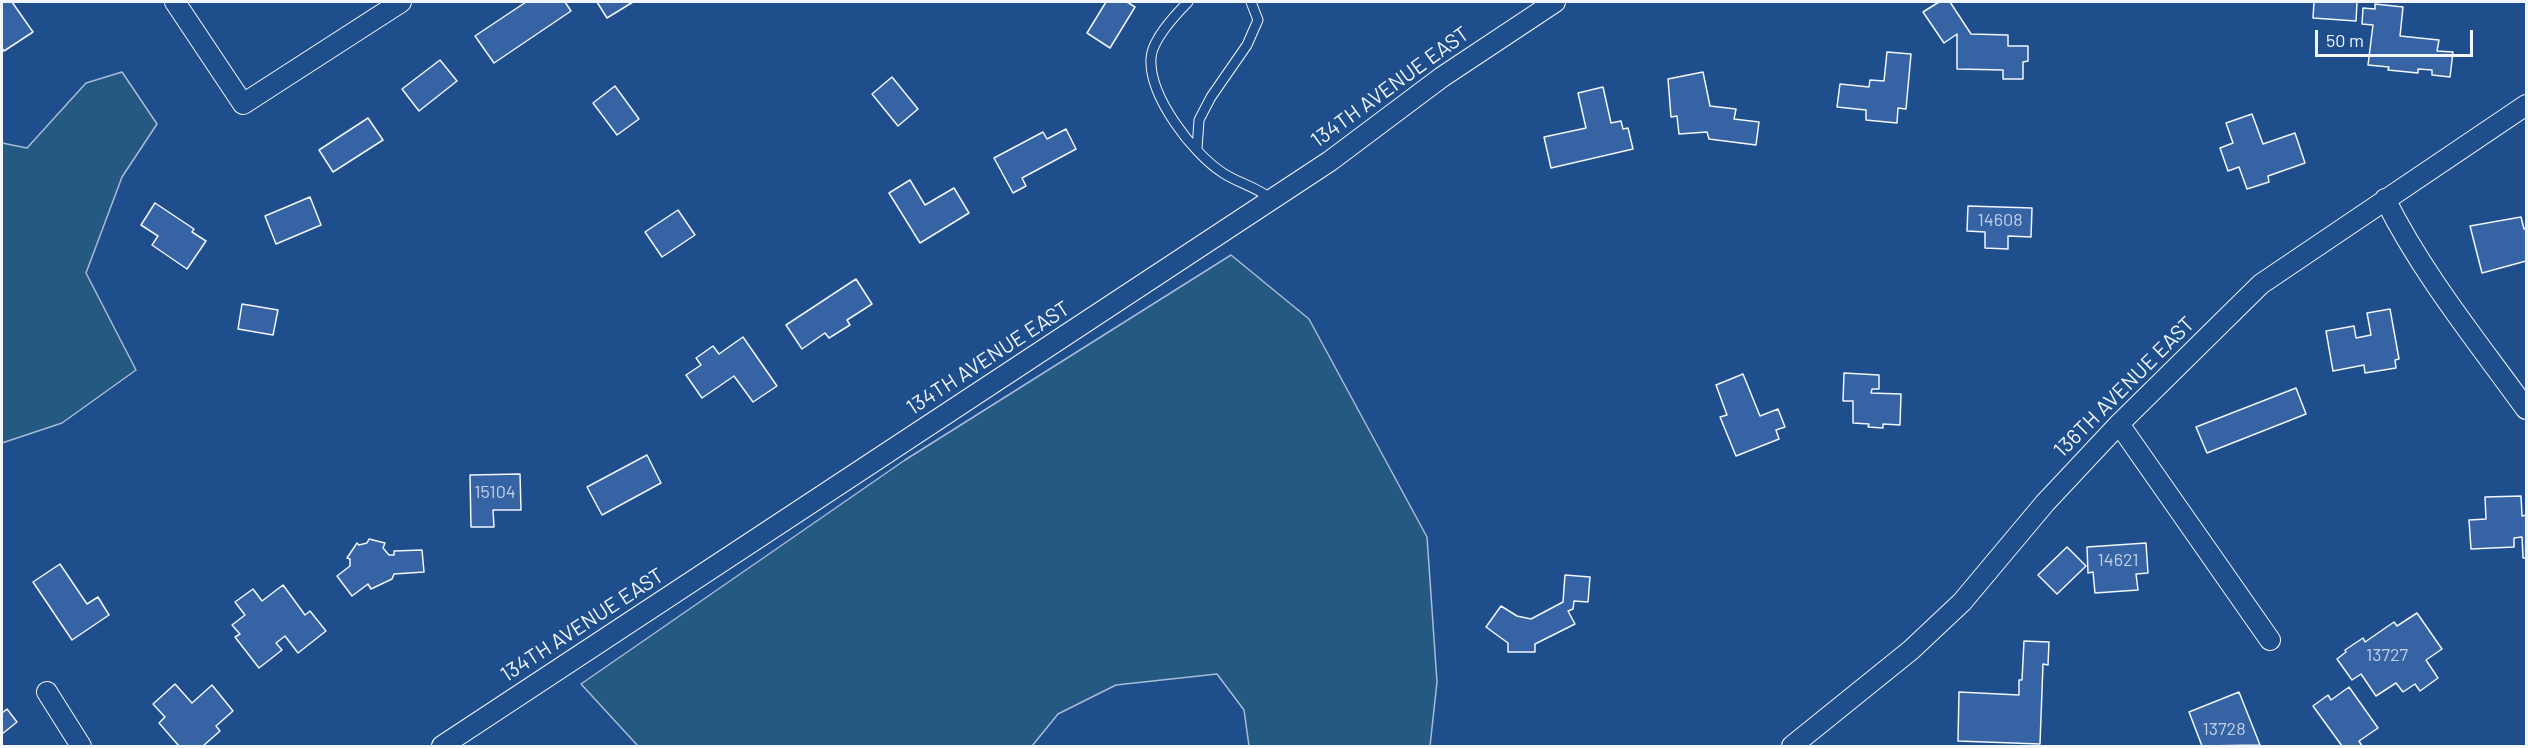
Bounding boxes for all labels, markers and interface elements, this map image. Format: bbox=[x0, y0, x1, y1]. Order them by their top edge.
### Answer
scale bar bbox=[2318, 18, 2476, 56]
street label: 134TH AVENUE EAST bbox=[1306, 21, 1474, 153]
text: 50 m bbox=[2326, 29, 2364, 51]
house number: 14608 bbox=[1977, 209, 2023, 231]
street label: 134TH AVENUE EAST bbox=[902, 296, 1074, 420]
street label: 136TH AVENUE EAST bbox=[2048, 311, 2200, 463]
house number: 15104 bbox=[474, 481, 516, 503]
house number: 14621 bbox=[2097, 549, 2139, 571]
street label: 134TH AVENUE EAST bbox=[496, 563, 668, 687]
house number: 13727 bbox=[2366, 644, 2408, 666]
house number: 13728 bbox=[2202, 718, 2246, 740]

